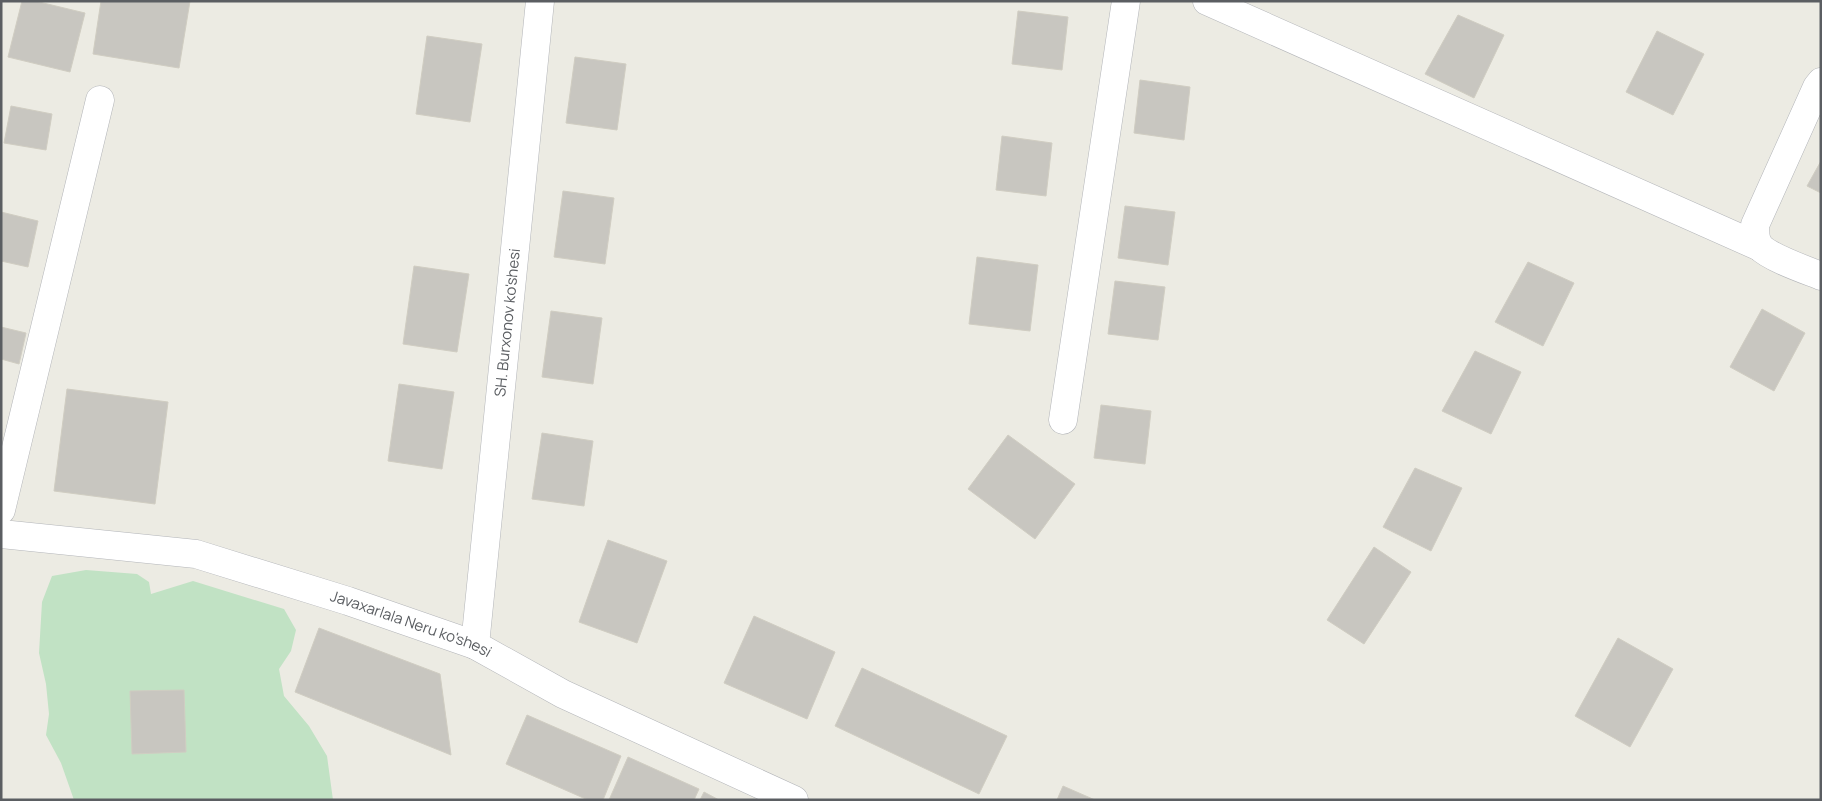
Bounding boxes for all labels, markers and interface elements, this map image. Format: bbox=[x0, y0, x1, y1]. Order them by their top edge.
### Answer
street label: SH. Burxonov ko'shesi bbox=[489, 247, 525, 398]
street label: Javaxarlala Neru ko'shesi bbox=[328, 585, 495, 662]

